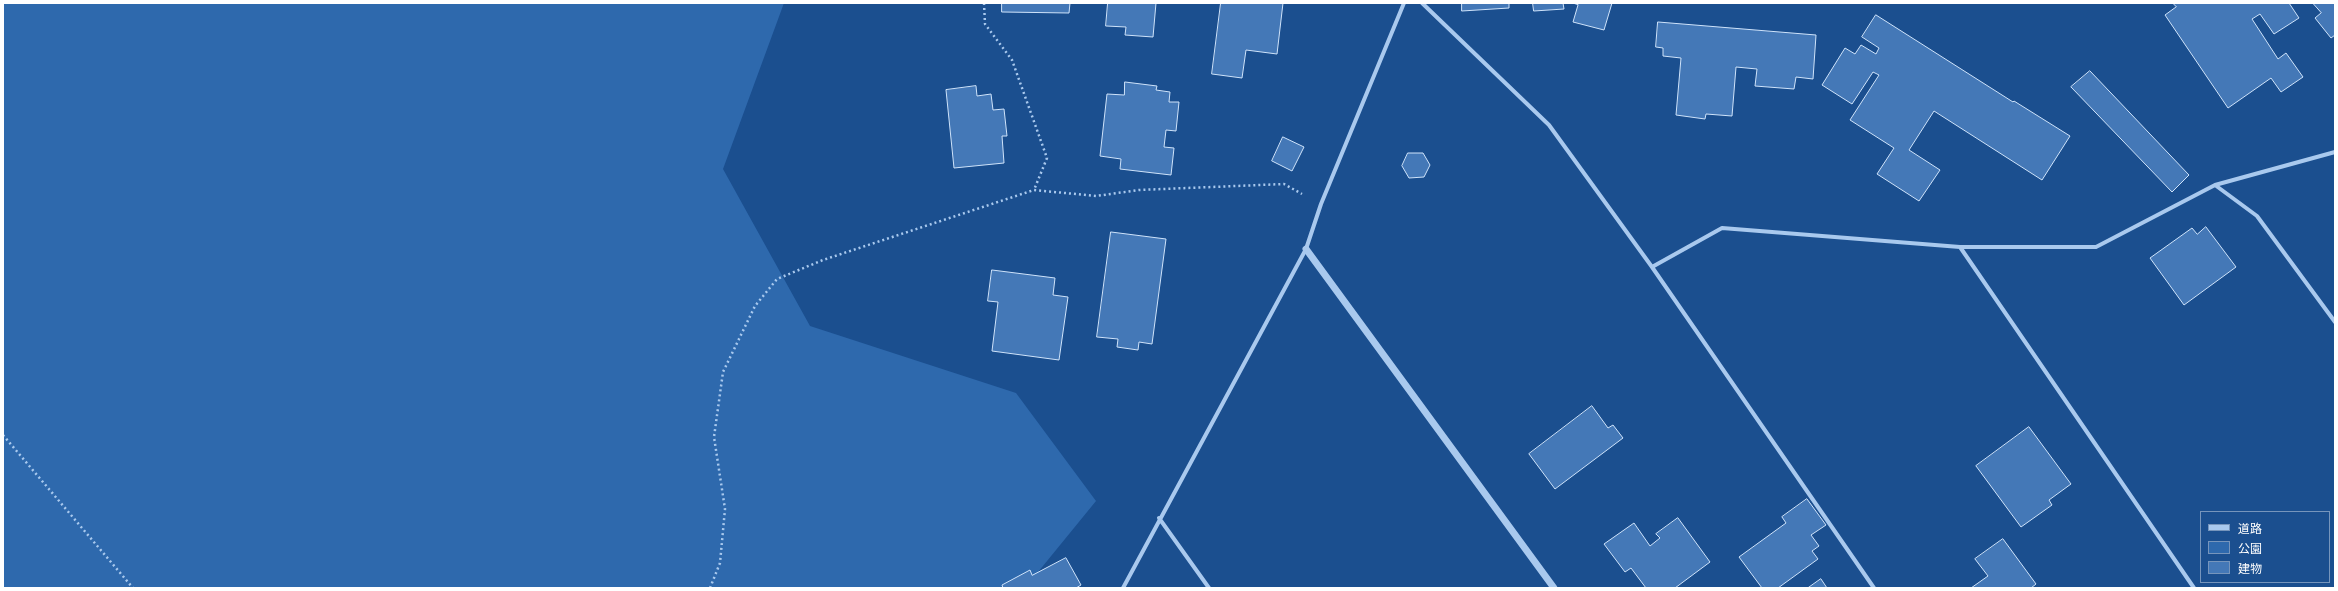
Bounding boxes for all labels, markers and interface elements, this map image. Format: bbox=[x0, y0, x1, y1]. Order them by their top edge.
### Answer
legend bbox=[2200, 511, 2330, 583]
text: 道路 bbox=[2238, 522, 2262, 536]
text: 公園 bbox=[2238, 542, 2262, 556]
text: 建物 bbox=[2238, 562, 2262, 576]

